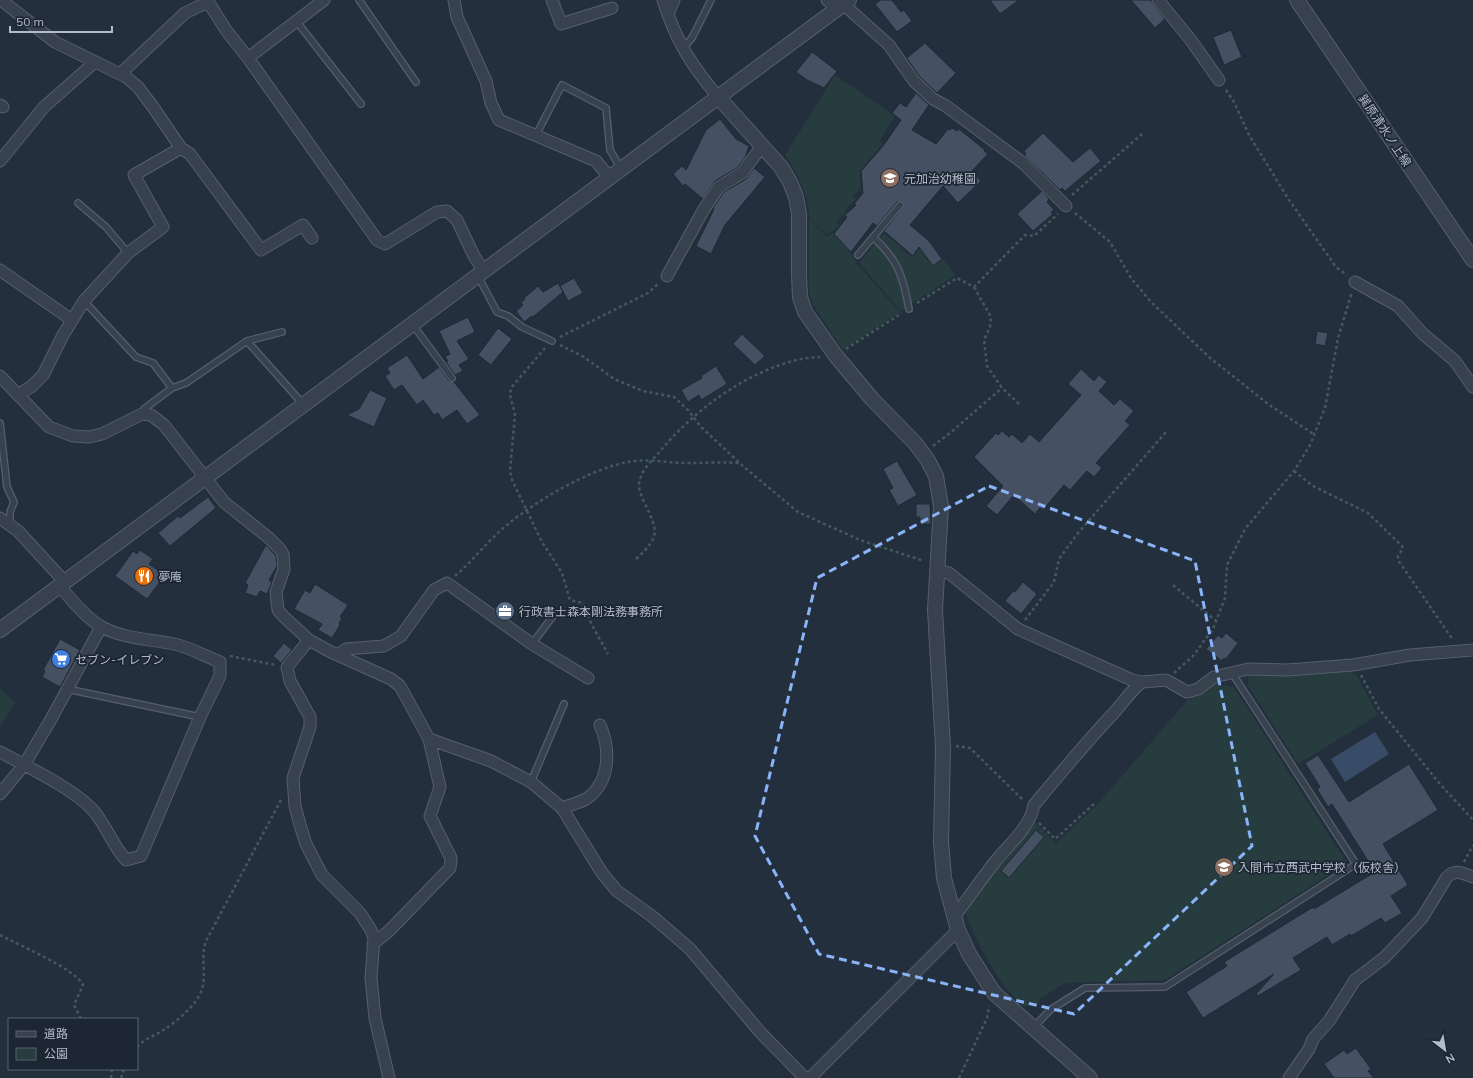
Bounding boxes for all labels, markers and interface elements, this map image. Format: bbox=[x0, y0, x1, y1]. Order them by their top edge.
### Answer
scale bar bbox=[10, 8, 112, 34]
text: 50 m bbox=[16, 14, 44, 29]
street label: 巽原清水ノ上線 bbox=[1355, 91, 1415, 169]
school or university icon: 元加治幼稚園 bbox=[879, 167, 901, 189]
place label: 元加治幼稚園 bbox=[904, 171, 976, 186]
restaurant icon: 夢庵 bbox=[133, 565, 155, 587]
place label: 夢庵 bbox=[158, 569, 182, 584]
office icon: 行政書士森本剛法務事務所 bbox=[494, 600, 516, 622]
place label: 行政書士森本剛法務事務所 bbox=[519, 604, 663, 619]
supermarket icon: セブン-イレブン bbox=[50, 648, 72, 670]
place label: セブン-イレブン bbox=[75, 652, 164, 667]
school or university icon: 入間市立西武中学校（仮校舎） bbox=[1213, 856, 1235, 878]
place label: 入間市立西武中学校（仮校舎） bbox=[1238, 860, 1406, 875]
legend bbox=[8, 1018, 138, 1070]
text: 道路 bbox=[44, 1026, 68, 1041]
north arrow bbox=[1425, 1030, 1465, 1070]
text: 公園 bbox=[44, 1046, 68, 1061]
text: N bbox=[1443, 1050, 1457, 1067]

